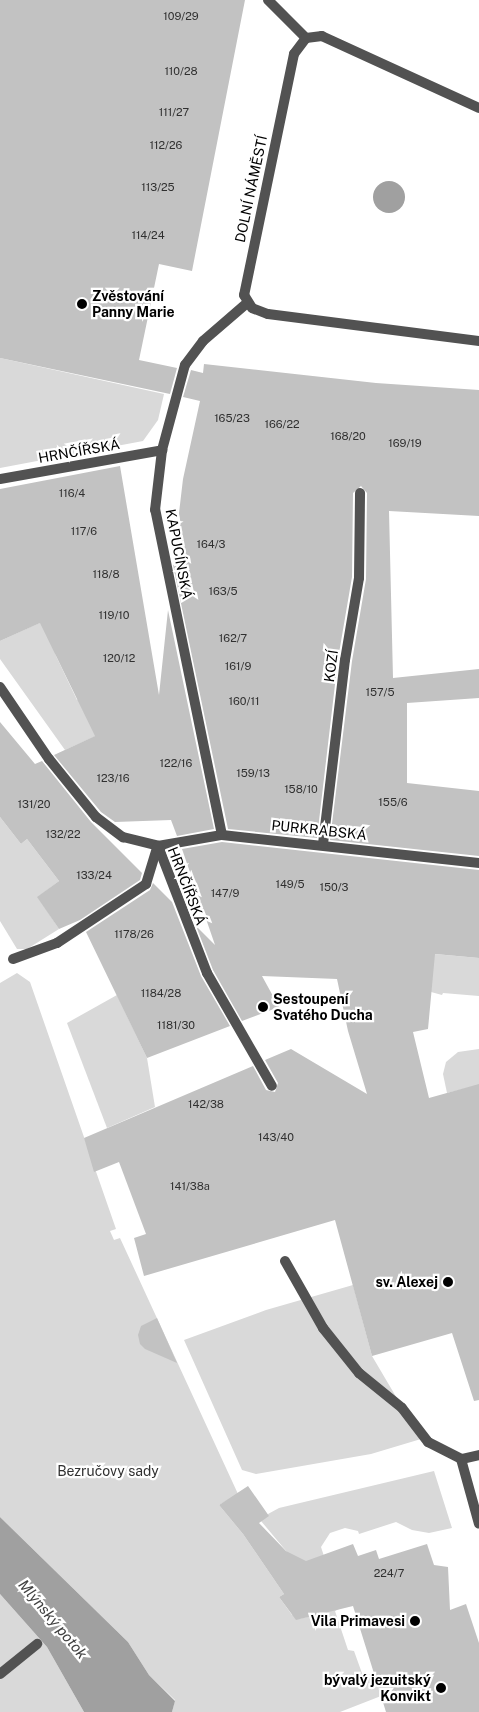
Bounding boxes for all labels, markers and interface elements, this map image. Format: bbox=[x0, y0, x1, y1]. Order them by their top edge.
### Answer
house number: 109/29 bbox=[163, 9, 199, 23]
house number: 110/28 bbox=[164, 64, 198, 78]
house number: 111/27 bbox=[159, 105, 189, 119]
street label: DOLNÍ NÁMĚSTÍ bbox=[231, 134, 271, 244]
house number: 112/26 bbox=[150, 138, 182, 152]
house number: 113/25 bbox=[141, 180, 175, 194]
house number: 114/24 bbox=[131, 228, 165, 242]
place label: Zvěstování Panny Marie bbox=[92, 288, 175, 321]
marker: Zvěstování Panny Marie bbox=[76, 298, 88, 310]
house number: 165/23 bbox=[214, 411, 250, 425]
house number: 166/22 bbox=[264, 417, 300, 431]
house number: 168/20 bbox=[330, 429, 366, 443]
street label: HRNČÍŘSKÁ bbox=[37, 436, 121, 466]
house number: 169/19 bbox=[388, 436, 422, 450]
house number: 116/4 bbox=[59, 486, 85, 500]
street label: KAPUCÍNSKÁ bbox=[162, 507, 196, 601]
house number: 117/6 bbox=[71, 524, 97, 538]
house number: 164/3 bbox=[196, 537, 226, 551]
house number: 118/8 bbox=[92, 567, 120, 581]
house number: 163/5 bbox=[208, 584, 238, 598]
house number: 119/10 bbox=[99, 608, 129, 622]
house number: 162/7 bbox=[219, 631, 247, 645]
street label: KOZÍ bbox=[320, 649, 342, 683]
house number: 120/12 bbox=[103, 651, 135, 665]
house number: 161/9 bbox=[225, 659, 251, 673]
house number: 157/5 bbox=[365, 685, 395, 699]
house number: 160/11 bbox=[229, 694, 259, 708]
house number: 122/16 bbox=[160, 756, 192, 770]
house number: 159/13 bbox=[236, 766, 270, 780]
house number: 123/16 bbox=[96, 771, 130, 785]
house number: 158/10 bbox=[284, 782, 318, 796]
house number: 155/6 bbox=[378, 795, 408, 809]
house number: 131/20 bbox=[17, 797, 51, 811]
street label: PURKRABSKÁ bbox=[271, 817, 367, 843]
house number: 132/22 bbox=[46, 827, 80, 841]
street label: HRNČÍŘSKÁ bbox=[164, 844, 210, 928]
house number: 133/24 bbox=[76, 868, 112, 882]
house number: 149/5 bbox=[275, 877, 305, 891]
house number: 150/3 bbox=[319, 880, 349, 894]
house number: 147/9 bbox=[211, 886, 239, 900]
house number: 1178/26 bbox=[114, 927, 154, 941]
house number: 1184/28 bbox=[141, 986, 181, 1000]
place label: Sestoupení Svatého Ducha bbox=[273, 991, 373, 1024]
marker: Sestoupení Svatého Ducha bbox=[257, 1001, 269, 1013]
house number: 1181/30 bbox=[157, 1018, 195, 1032]
house number: 142/38 bbox=[188, 1097, 224, 1111]
house number: 143/40 bbox=[258, 1130, 294, 1144]
house number: 141/38a bbox=[170, 1179, 210, 1193]
place label: sv. Alexej bbox=[375, 1274, 438, 1290]
marker: sv. Alexej bbox=[442, 1276, 454, 1288]
park label: Bezručovy sady bbox=[57, 1463, 159, 1479]
house number: 224/7 bbox=[374, 1566, 404, 1580]
water label: Mlýnský potok bbox=[15, 1576, 91, 1662]
place label: Vila Primavesi bbox=[311, 1613, 405, 1629]
marker: Vila Primavesi bbox=[409, 1615, 421, 1627]
place label: bývalý jezuitský Konvikt bbox=[324, 1672, 431, 1704]
marker: bývalý jezuitský Konvikt bbox=[435, 1682, 447, 1694]

